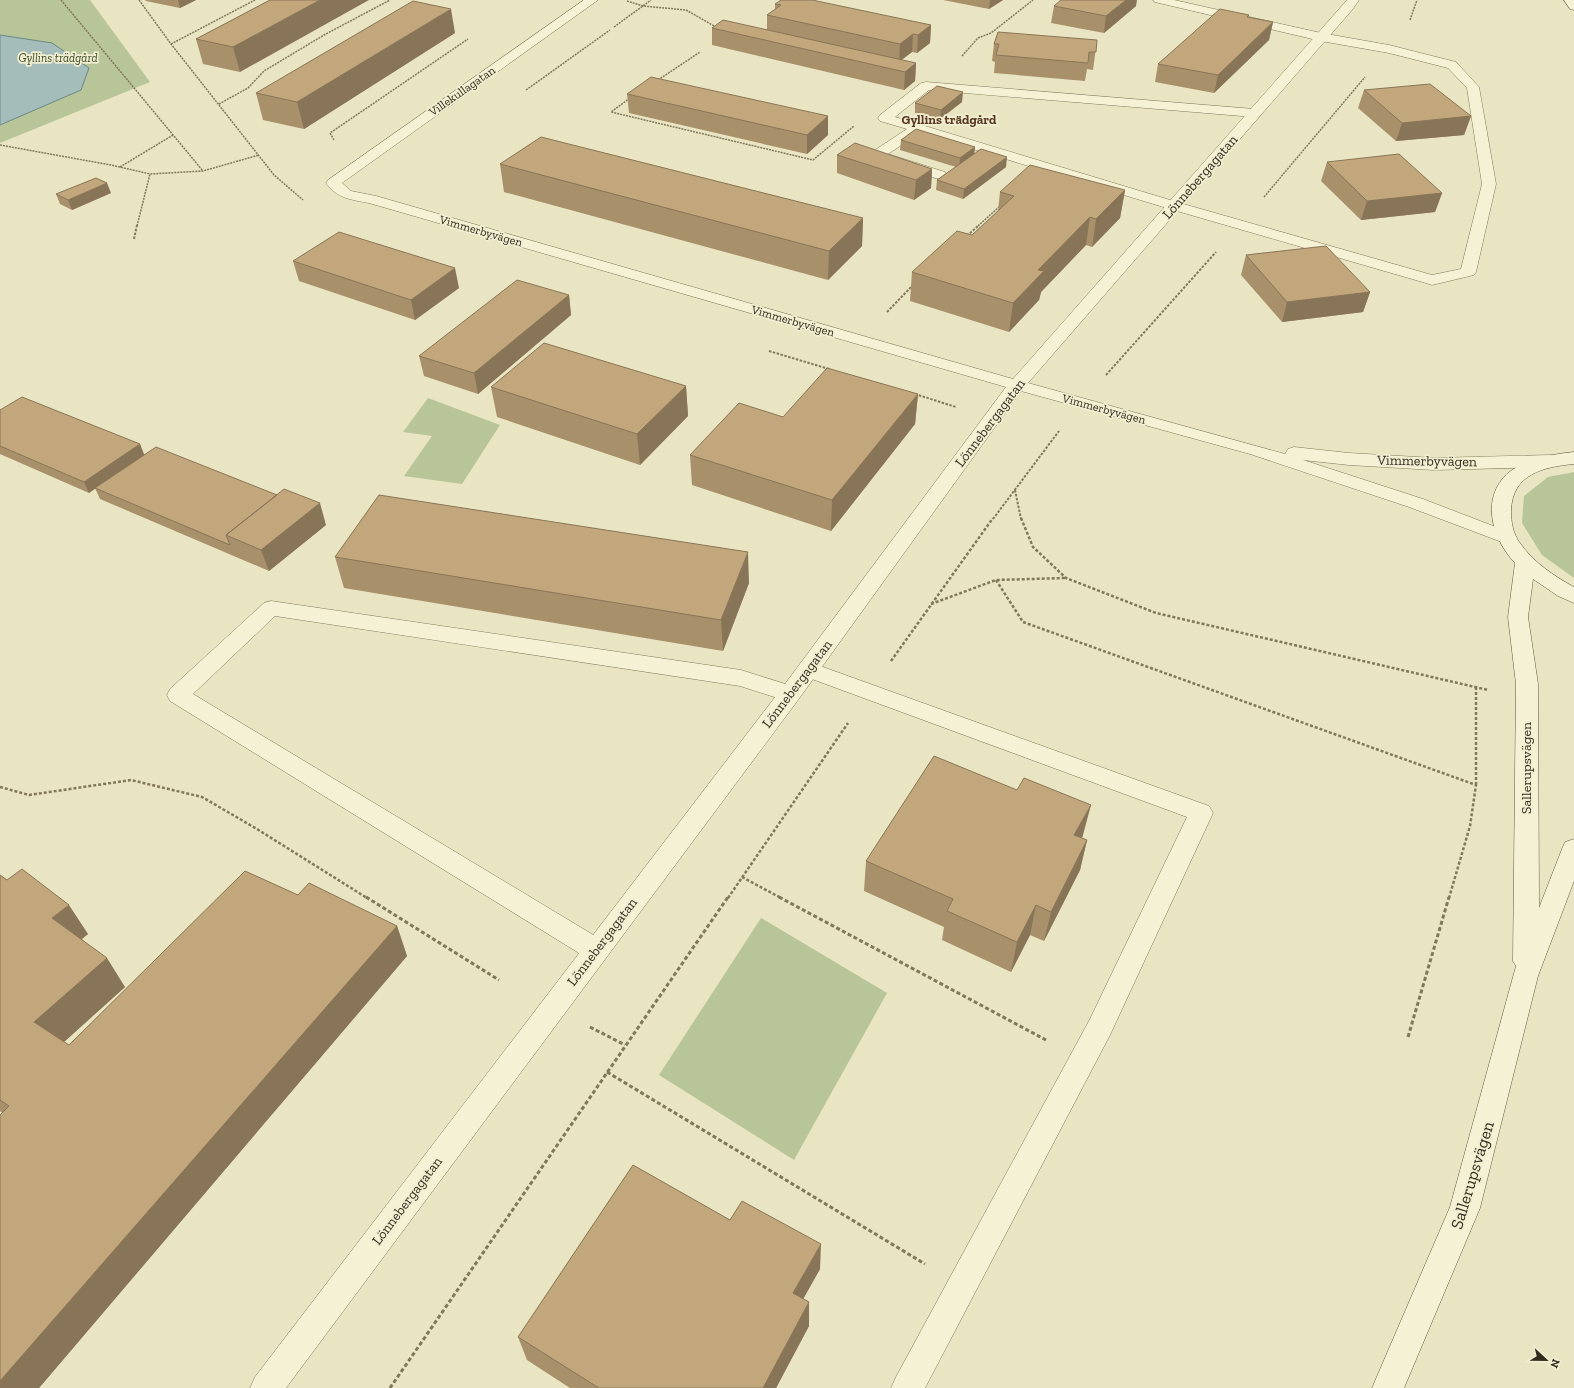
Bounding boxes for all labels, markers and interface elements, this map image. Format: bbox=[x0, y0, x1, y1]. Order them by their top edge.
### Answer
park label: Gyllins trädgård bbox=[18, 51, 98, 65]
street label: Villekullagatan bbox=[425, 63, 498, 120]
district label: Gyllins trädgård bbox=[902, 112, 997, 127]
street label: Lönnebergagatan bbox=[1159, 131, 1241, 223]
street label: Vimmerbyvägen bbox=[437, 212, 524, 250]
street label: Vimmerbyvägen bbox=[749, 302, 836, 340]
street label: Lönnebergagatan bbox=[951, 375, 1029, 471]
street label: Vimmerbyvägen bbox=[1060, 391, 1147, 427]
street label: Vimmerbyvägen bbox=[1376, 452, 1477, 470]
street label: Lönnebergagatan bbox=[758, 636, 836, 732]
street label: Sallerupsvägen bbox=[1518, 722, 1535, 814]
street label: Lönnebergagatan bbox=[563, 894, 641, 990]
street label: Sallerupsvägen bbox=[1446, 1118, 1498, 1231]
street label: Lönnebergagatan bbox=[368, 1153, 446, 1249]
north arrow bbox=[1526, 1340, 1566, 1380]
text: N bbox=[1547, 1357, 1562, 1370]

